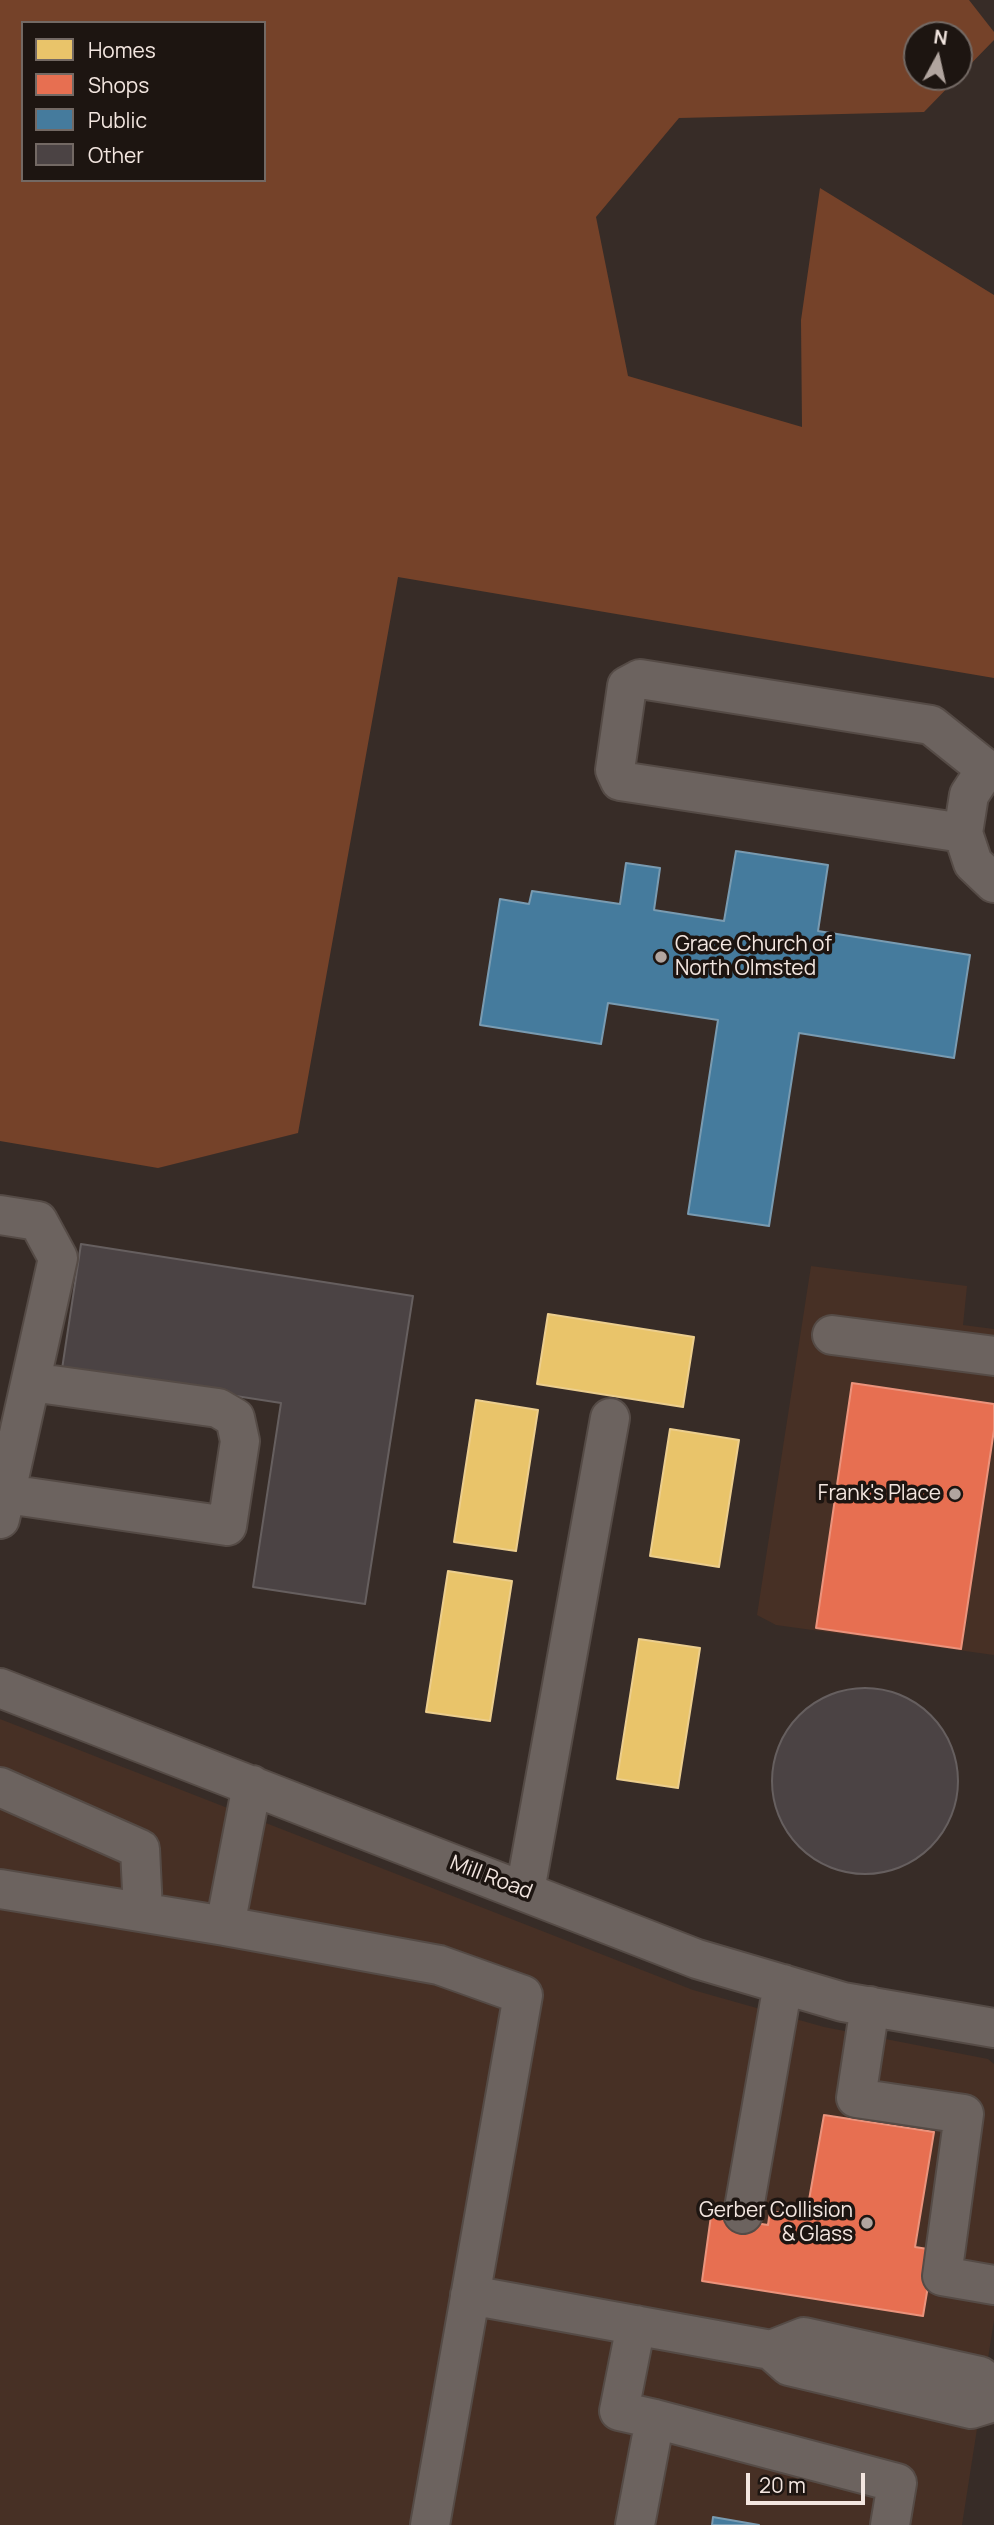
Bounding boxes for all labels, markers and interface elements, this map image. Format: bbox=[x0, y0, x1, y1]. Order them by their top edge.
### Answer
legend bbox=[21, 21, 266, 182]
north arrow bbox=[903, 21, 973, 91]
text: N bbox=[932, 23, 949, 51]
text: Homes bbox=[88, 36, 156, 64]
text: Shops bbox=[88, 71, 149, 99]
text: Public bbox=[88, 106, 147, 134]
text: Other bbox=[88, 141, 144, 169]
place label: Grace Church of North Olmsted bbox=[675, 932, 832, 982]
marker: Grace Church of North Olmsted bbox=[653, 949, 669, 965]
place label: Frank's Place bbox=[818, 1481, 941, 1507]
marker: Frank's Place bbox=[947, 1486, 963, 1502]
street label: Mill Road bbox=[446, 1851, 536, 1905]
place label: Gerber Collision & Glass bbox=[699, 2198, 853, 2248]
marker: Gerber Collision & Glass bbox=[859, 2215, 875, 2231]
scale bar bbox=[749, 2458, 868, 2502]
text: 20 m bbox=[759, 2471, 806, 2499]

